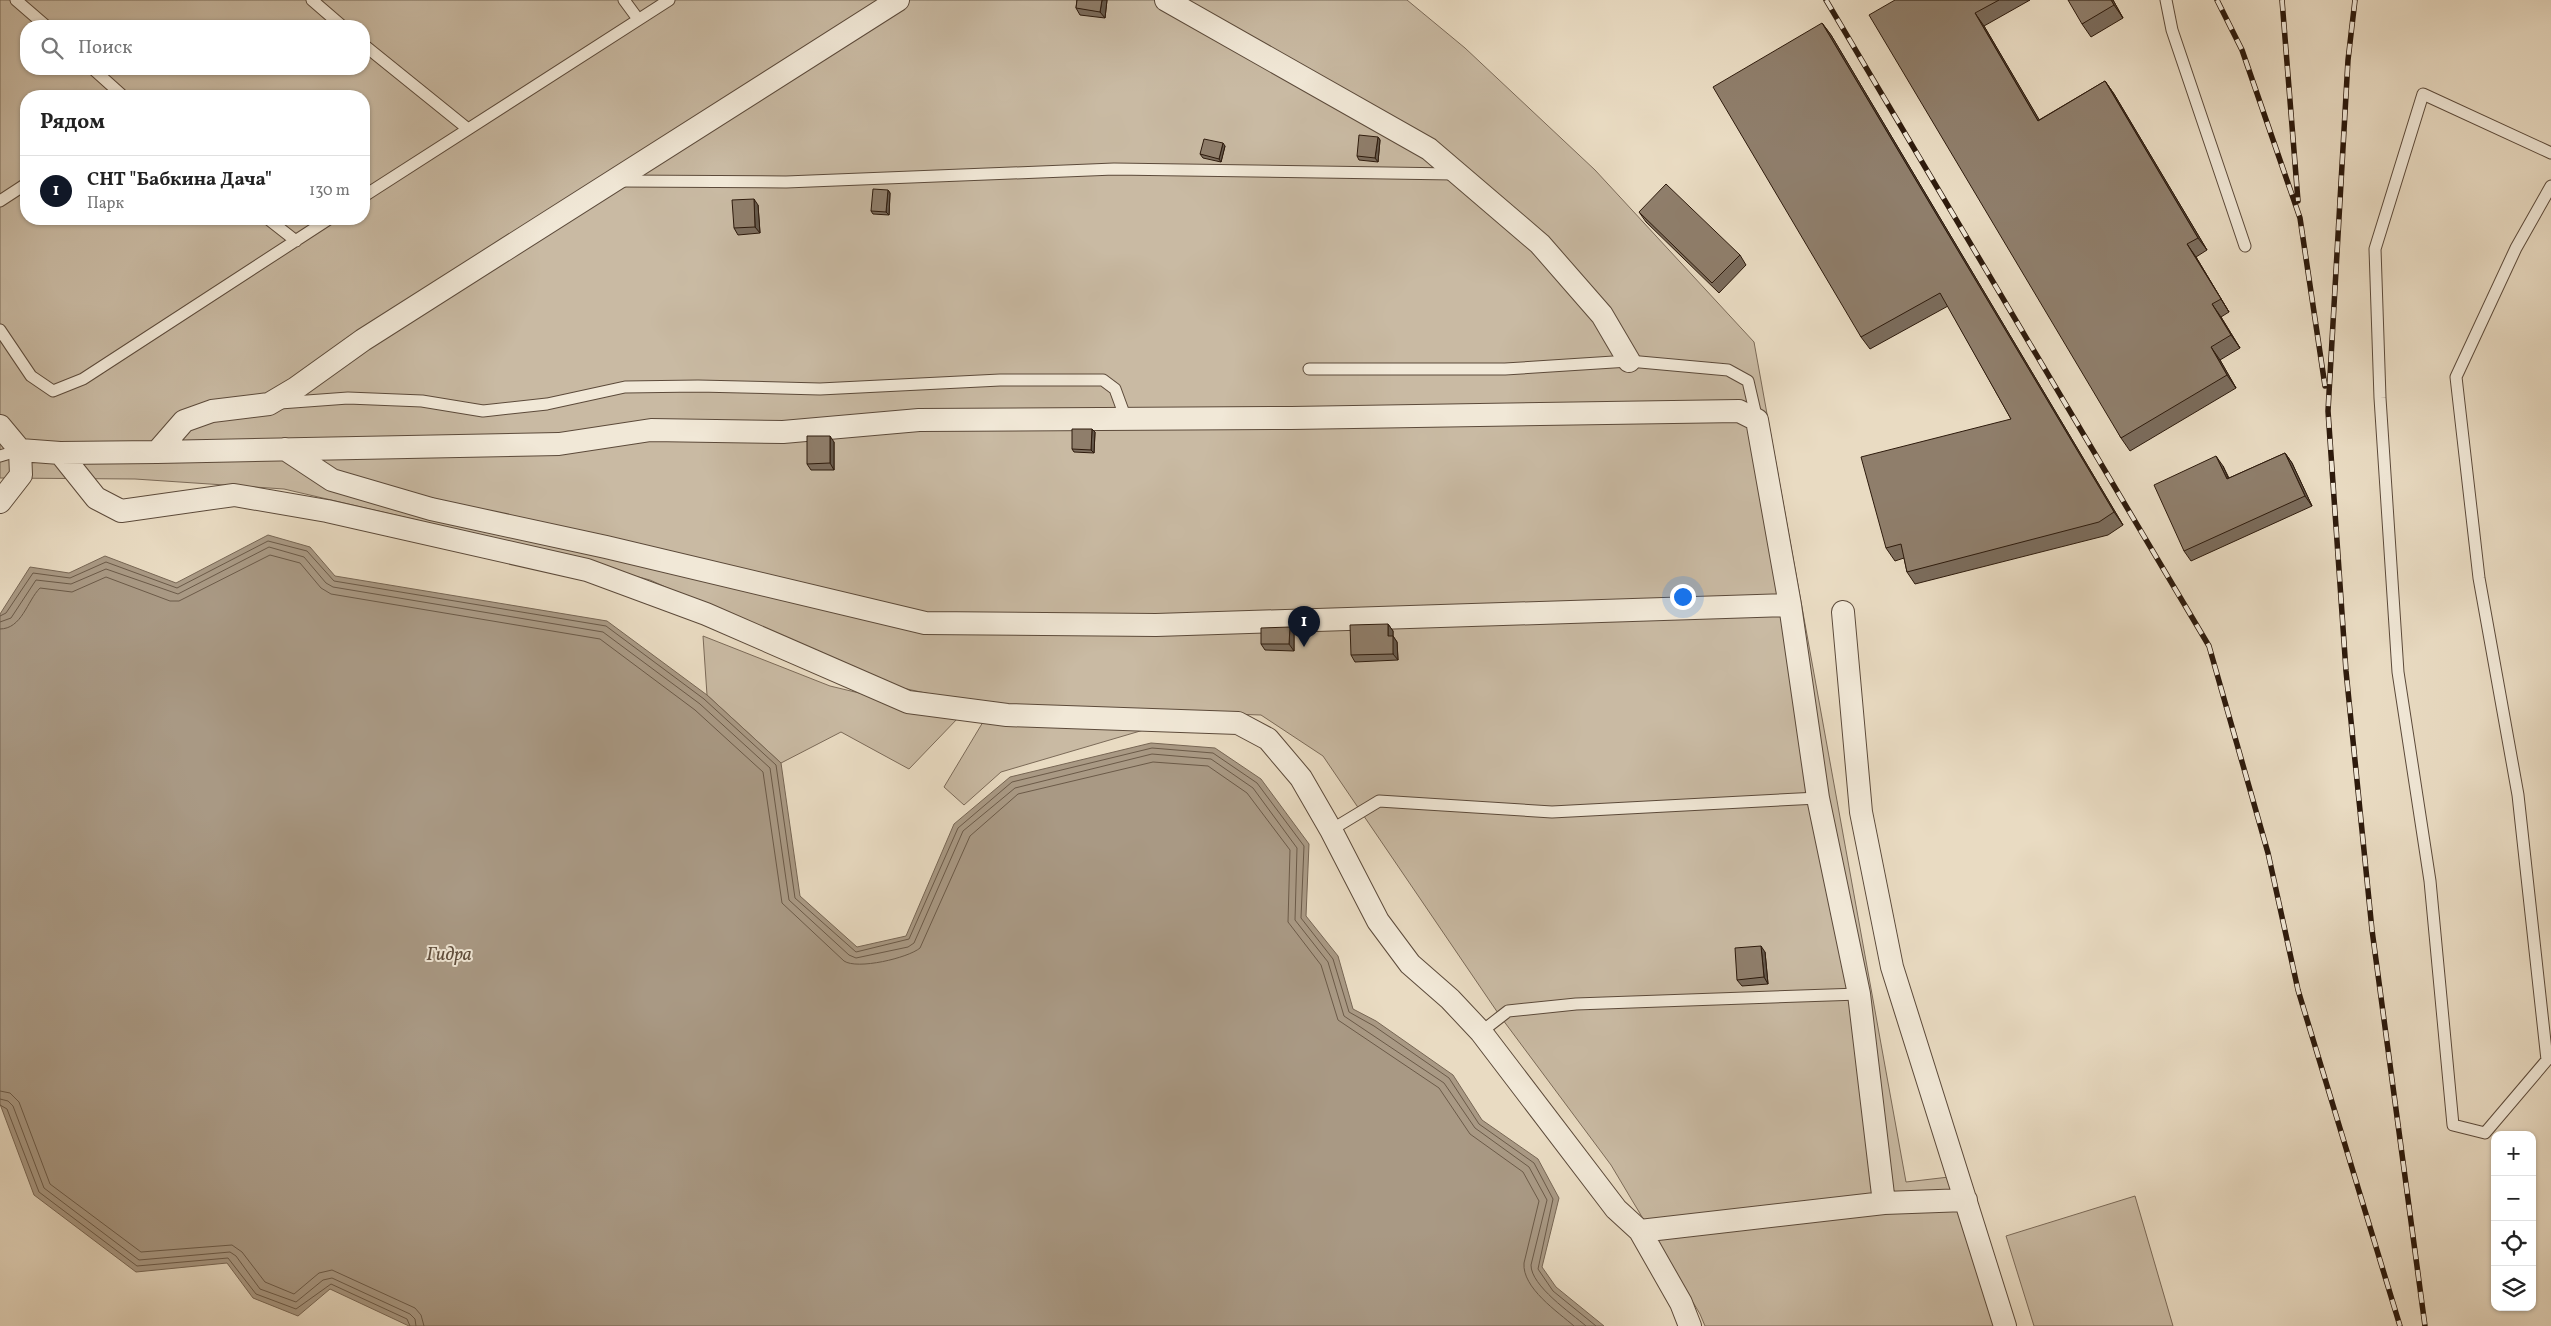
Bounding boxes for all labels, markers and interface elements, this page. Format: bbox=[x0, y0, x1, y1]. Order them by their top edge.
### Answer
search box bbox=[20, 20, 370, 75]
icon: search bbox=[38, 34, 66, 62]
text: Поиск bbox=[78, 35, 132, 61]
text: Рядом bbox=[40, 108, 105, 137]
text: СНТ "Бабкина Дача" bbox=[87, 167, 272, 193]
text: 1 bbox=[53, 180, 59, 202]
text: 130 m bbox=[309, 180, 350, 202]
text: Парк bbox=[87, 193, 124, 215]
your location bbox=[1670, 584, 1696, 610]
pin: 1 bbox=[1288, 606, 1320, 647]
water label: Гидра bbox=[426, 942, 472, 968]
map controls bbox=[2491, 1131, 2536, 1311]
button: + bbox=[2491, 1131, 2536, 1176]
button: − bbox=[2491, 1176, 2536, 1221]
button: locate bbox=[2491, 1221, 2536, 1266]
button: layers bbox=[2491, 1266, 2536, 1311]

